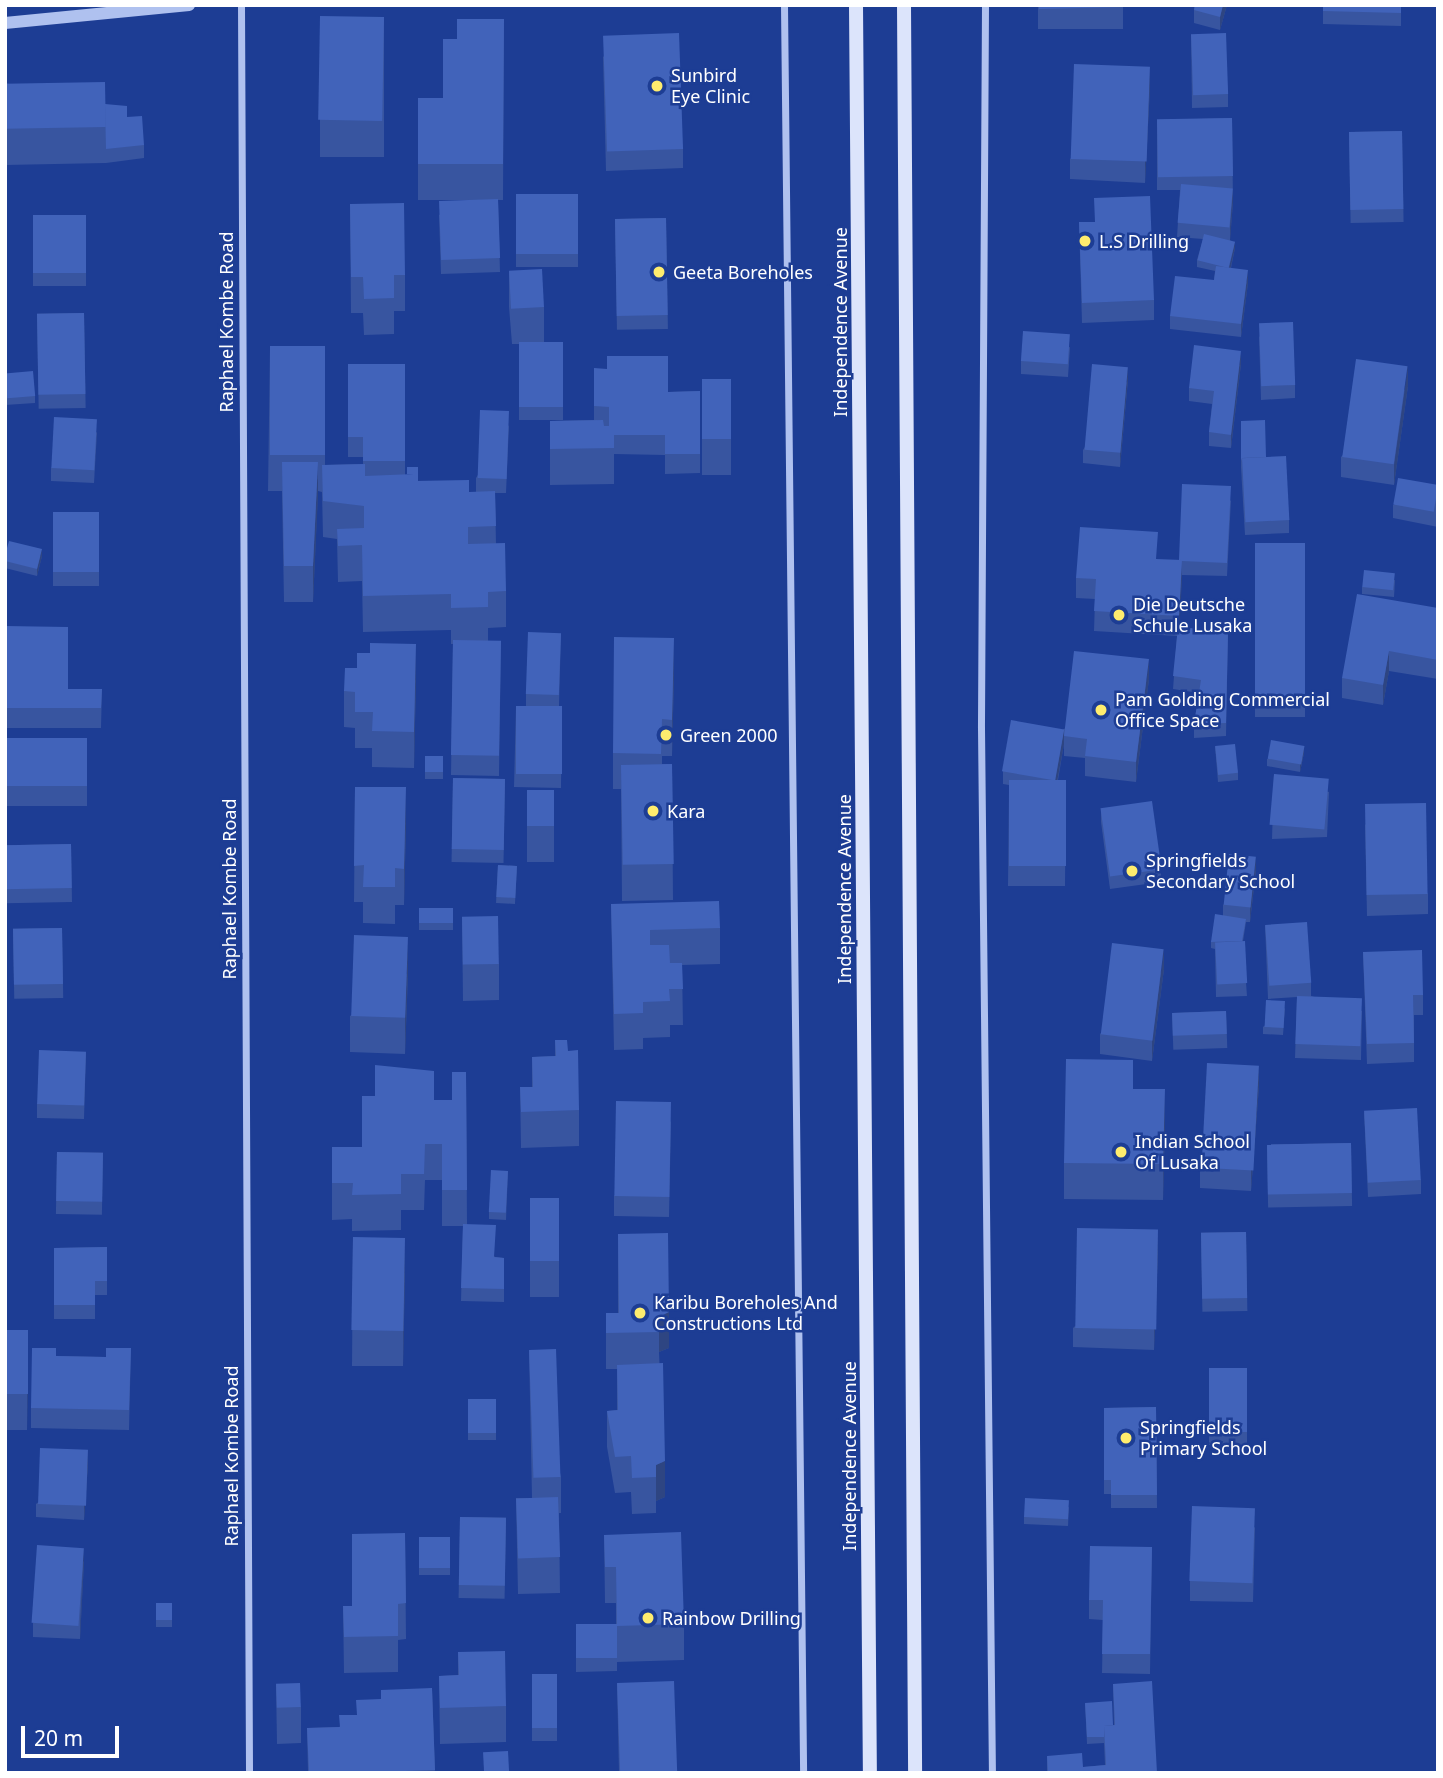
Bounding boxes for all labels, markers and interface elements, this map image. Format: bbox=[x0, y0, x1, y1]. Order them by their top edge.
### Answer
place label: Sunbird Eye Clinic bbox=[671, 65, 750, 108]
marker: Sunbird Eye Clinic bbox=[649, 78, 665, 94]
street label: Independence Avenue bbox=[829, 227, 851, 417]
place label: L.S Drilling bbox=[1099, 230, 1189, 252]
street label: Raphael Kombe Road bbox=[215, 231, 237, 413]
marker: L.S Drilling bbox=[1077, 233, 1093, 249]
place label: Geeta Boreholes bbox=[673, 261, 813, 283]
marker: Geeta Boreholes bbox=[651, 264, 667, 280]
place label: Die Deutsche Schule Lusaka bbox=[1133, 594, 1252, 636]
marker: Die Deutsche Schule Lusaka bbox=[1111, 607, 1127, 623]
place label: Pam Golding Commercial Office Space bbox=[1115, 689, 1330, 732]
marker: Pam Golding Commercial Office Space bbox=[1093, 702, 1109, 718]
place label: Green 2000 bbox=[680, 724, 777, 746]
marker: Green 2000 bbox=[658, 727, 674, 743]
street label: Independence Avenue bbox=[833, 794, 855, 984]
street label: Raphael Kombe Road bbox=[218, 798, 240, 980]
place label: Kara bbox=[667, 800, 705, 822]
marker: Kara bbox=[645, 803, 661, 819]
place label: Springfields Secondary School bbox=[1146, 850, 1295, 892]
marker: Springfields Secondary School bbox=[1124, 863, 1140, 879]
place label: Indian School Of Lusaka bbox=[1135, 1131, 1250, 1174]
marker: Indian School Of Lusaka bbox=[1113, 1144, 1129, 1160]
place label: Karibu Boreholes And Constructions Ltd bbox=[654, 1292, 838, 1334]
marker: Karibu Boreholes And Constructions Ltd bbox=[632, 1305, 648, 1321]
street label: Independence Avenue bbox=[838, 1361, 860, 1551]
street label: Raphael Kombe Road bbox=[220, 1365, 242, 1547]
place label: Springfields Primary School bbox=[1140, 1417, 1267, 1460]
marker: Springfields Primary School bbox=[1118, 1430, 1134, 1446]
place label: Rainbow Drilling bbox=[662, 1607, 801, 1629]
marker: Rainbow Drilling bbox=[640, 1610, 656, 1626]
scale bar bbox=[24, 1712, 122, 1756]
text: 20 m bbox=[34, 1724, 83, 1752]

